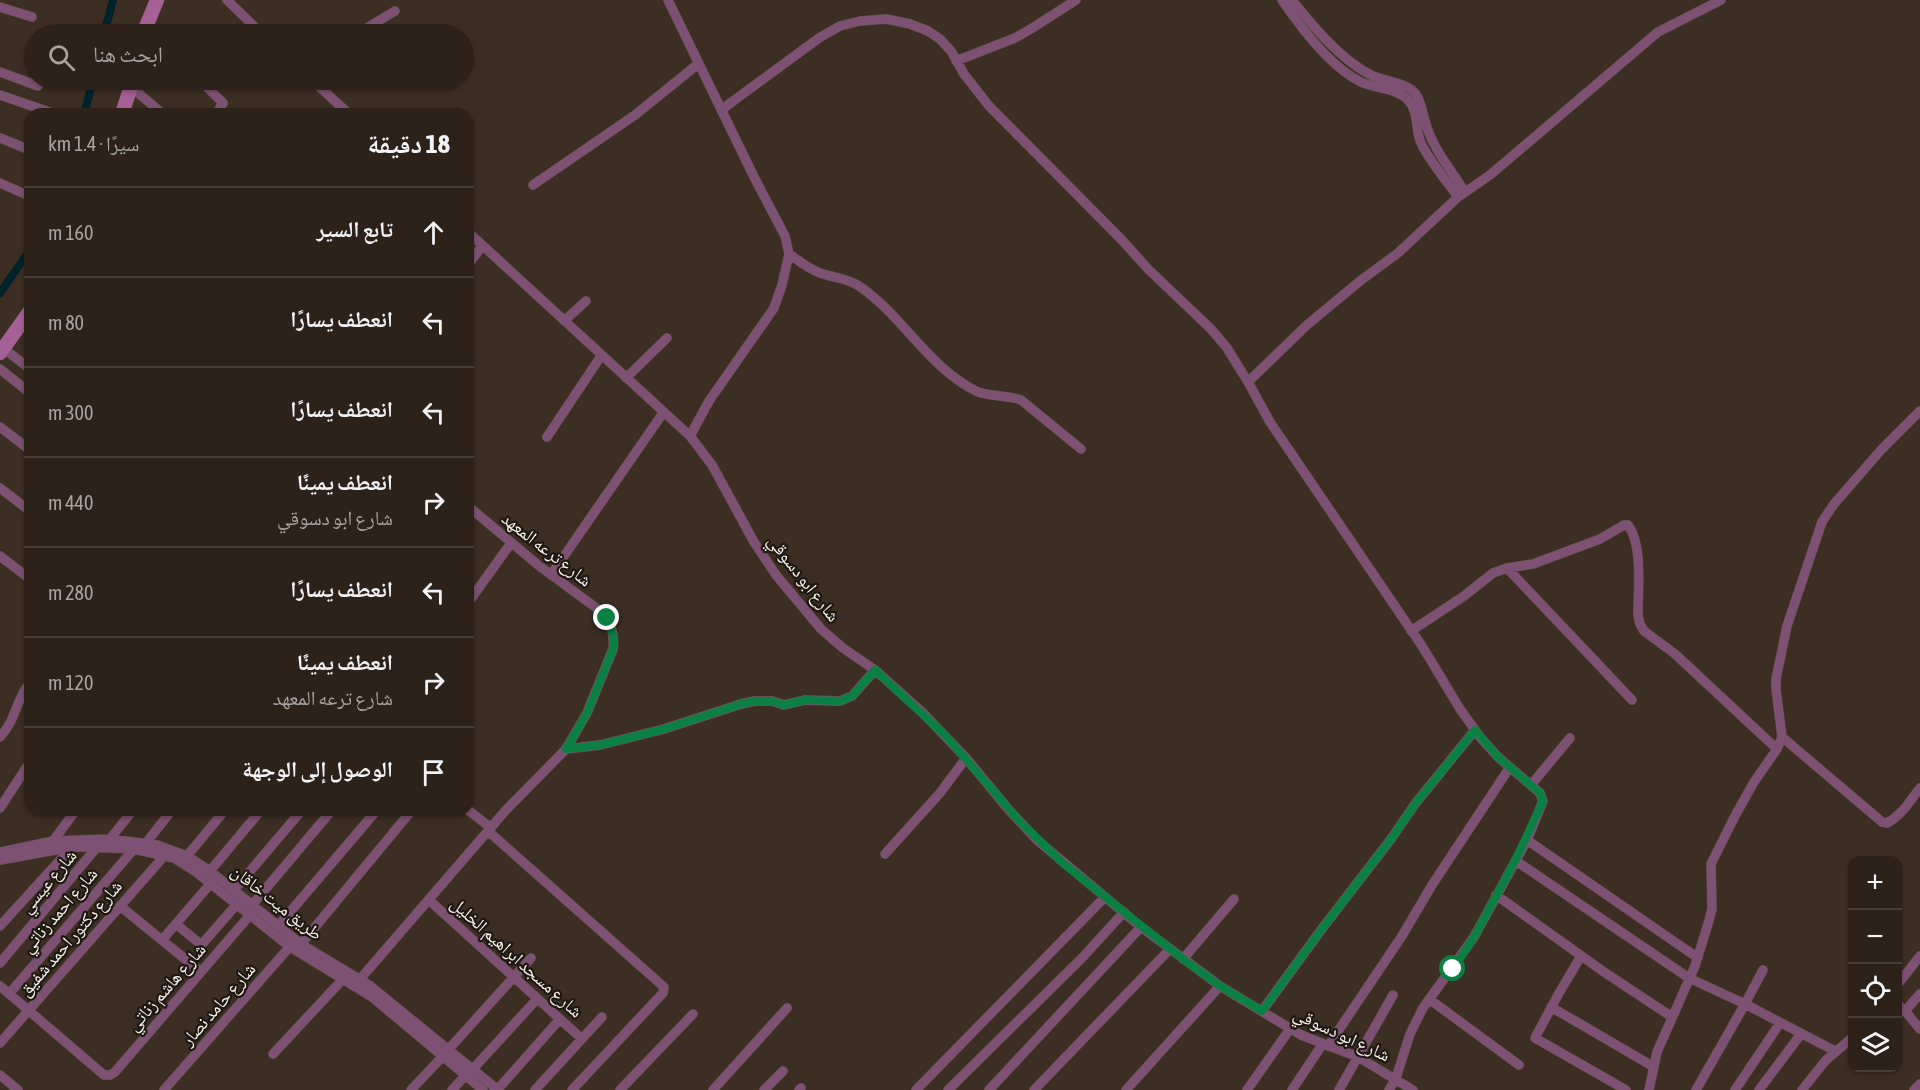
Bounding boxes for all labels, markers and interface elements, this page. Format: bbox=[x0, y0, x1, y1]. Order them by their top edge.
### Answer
search box bbox=[24, 24, 474, 90]
icon: search bbox=[45, 41, 78, 74]
text: ابحث هنا bbox=[93, 41, 163, 67]
text: 18 دقيقة bbox=[367, 129, 450, 159]
text: سيرًا · 1.4 km bbox=[48, 132, 139, 155]
text: تابع السير bbox=[317, 216, 393, 242]
icon: ahead bbox=[417, 216, 450, 249]
text: 160 m bbox=[48, 221, 93, 244]
text: انعطف يسارًا bbox=[290, 306, 393, 332]
icon: left bbox=[417, 306, 450, 339]
text: 80 m bbox=[48, 311, 84, 334]
text: انعطف يسارًا bbox=[290, 396, 393, 422]
icon: left bbox=[417, 396, 450, 429]
text: 300 m bbox=[48, 401, 93, 424]
text: انعطف يمينًا bbox=[297, 469, 393, 495]
icon: right bbox=[417, 486, 450, 519]
text: 440 m bbox=[48, 491, 93, 514]
text: شارع ابو دسوقي bbox=[277, 506, 393, 529]
street label: شارع ترعه المعهد bbox=[497, 507, 596, 591]
street label: شارع ابو دسوقي bbox=[760, 530, 844, 628]
text: انعطف يسارًا bbox=[290, 576, 393, 602]
icon: left bbox=[417, 576, 450, 609]
text: 280 m bbox=[48, 581, 93, 604]
route end bbox=[593, 604, 619, 630]
text: انعطف يمينًا bbox=[297, 649, 393, 675]
icon: right bbox=[417, 666, 450, 699]
text: 120 m bbox=[48, 671, 93, 694]
text: شارع ترعه المعهد bbox=[273, 686, 393, 709]
text: الوصول إلى الوجهة bbox=[242, 756, 393, 782]
icon: arrive bbox=[417, 756, 450, 789]
street label: شارع عيسي bbox=[15, 845, 84, 920]
map controls bbox=[1848, 856, 1902, 1072]
button: + bbox=[1848, 856, 1902, 910]
street label: طريق ميت خاقان bbox=[227, 860, 327, 945]
street label: شارع احمد زناتي bbox=[16, 863, 105, 960]
street label: شارع دكتور احمد شفيق bbox=[14, 876, 127, 1001]
street label: شارع مسجد ابراهيم الخليل bbox=[446, 892, 587, 1023]
button: − bbox=[1848, 910, 1902, 964]
street label: شارع هاشم زناتي bbox=[122, 939, 213, 1038]
route start bbox=[1439, 955, 1465, 981]
street label: شارع حامد نصار bbox=[176, 958, 260, 1051]
button: locate bbox=[1848, 964, 1902, 1018]
street label: شارع ابو دسوقي bbox=[1288, 1002, 1394, 1070]
button: layers bbox=[1848, 1018, 1902, 1072]

